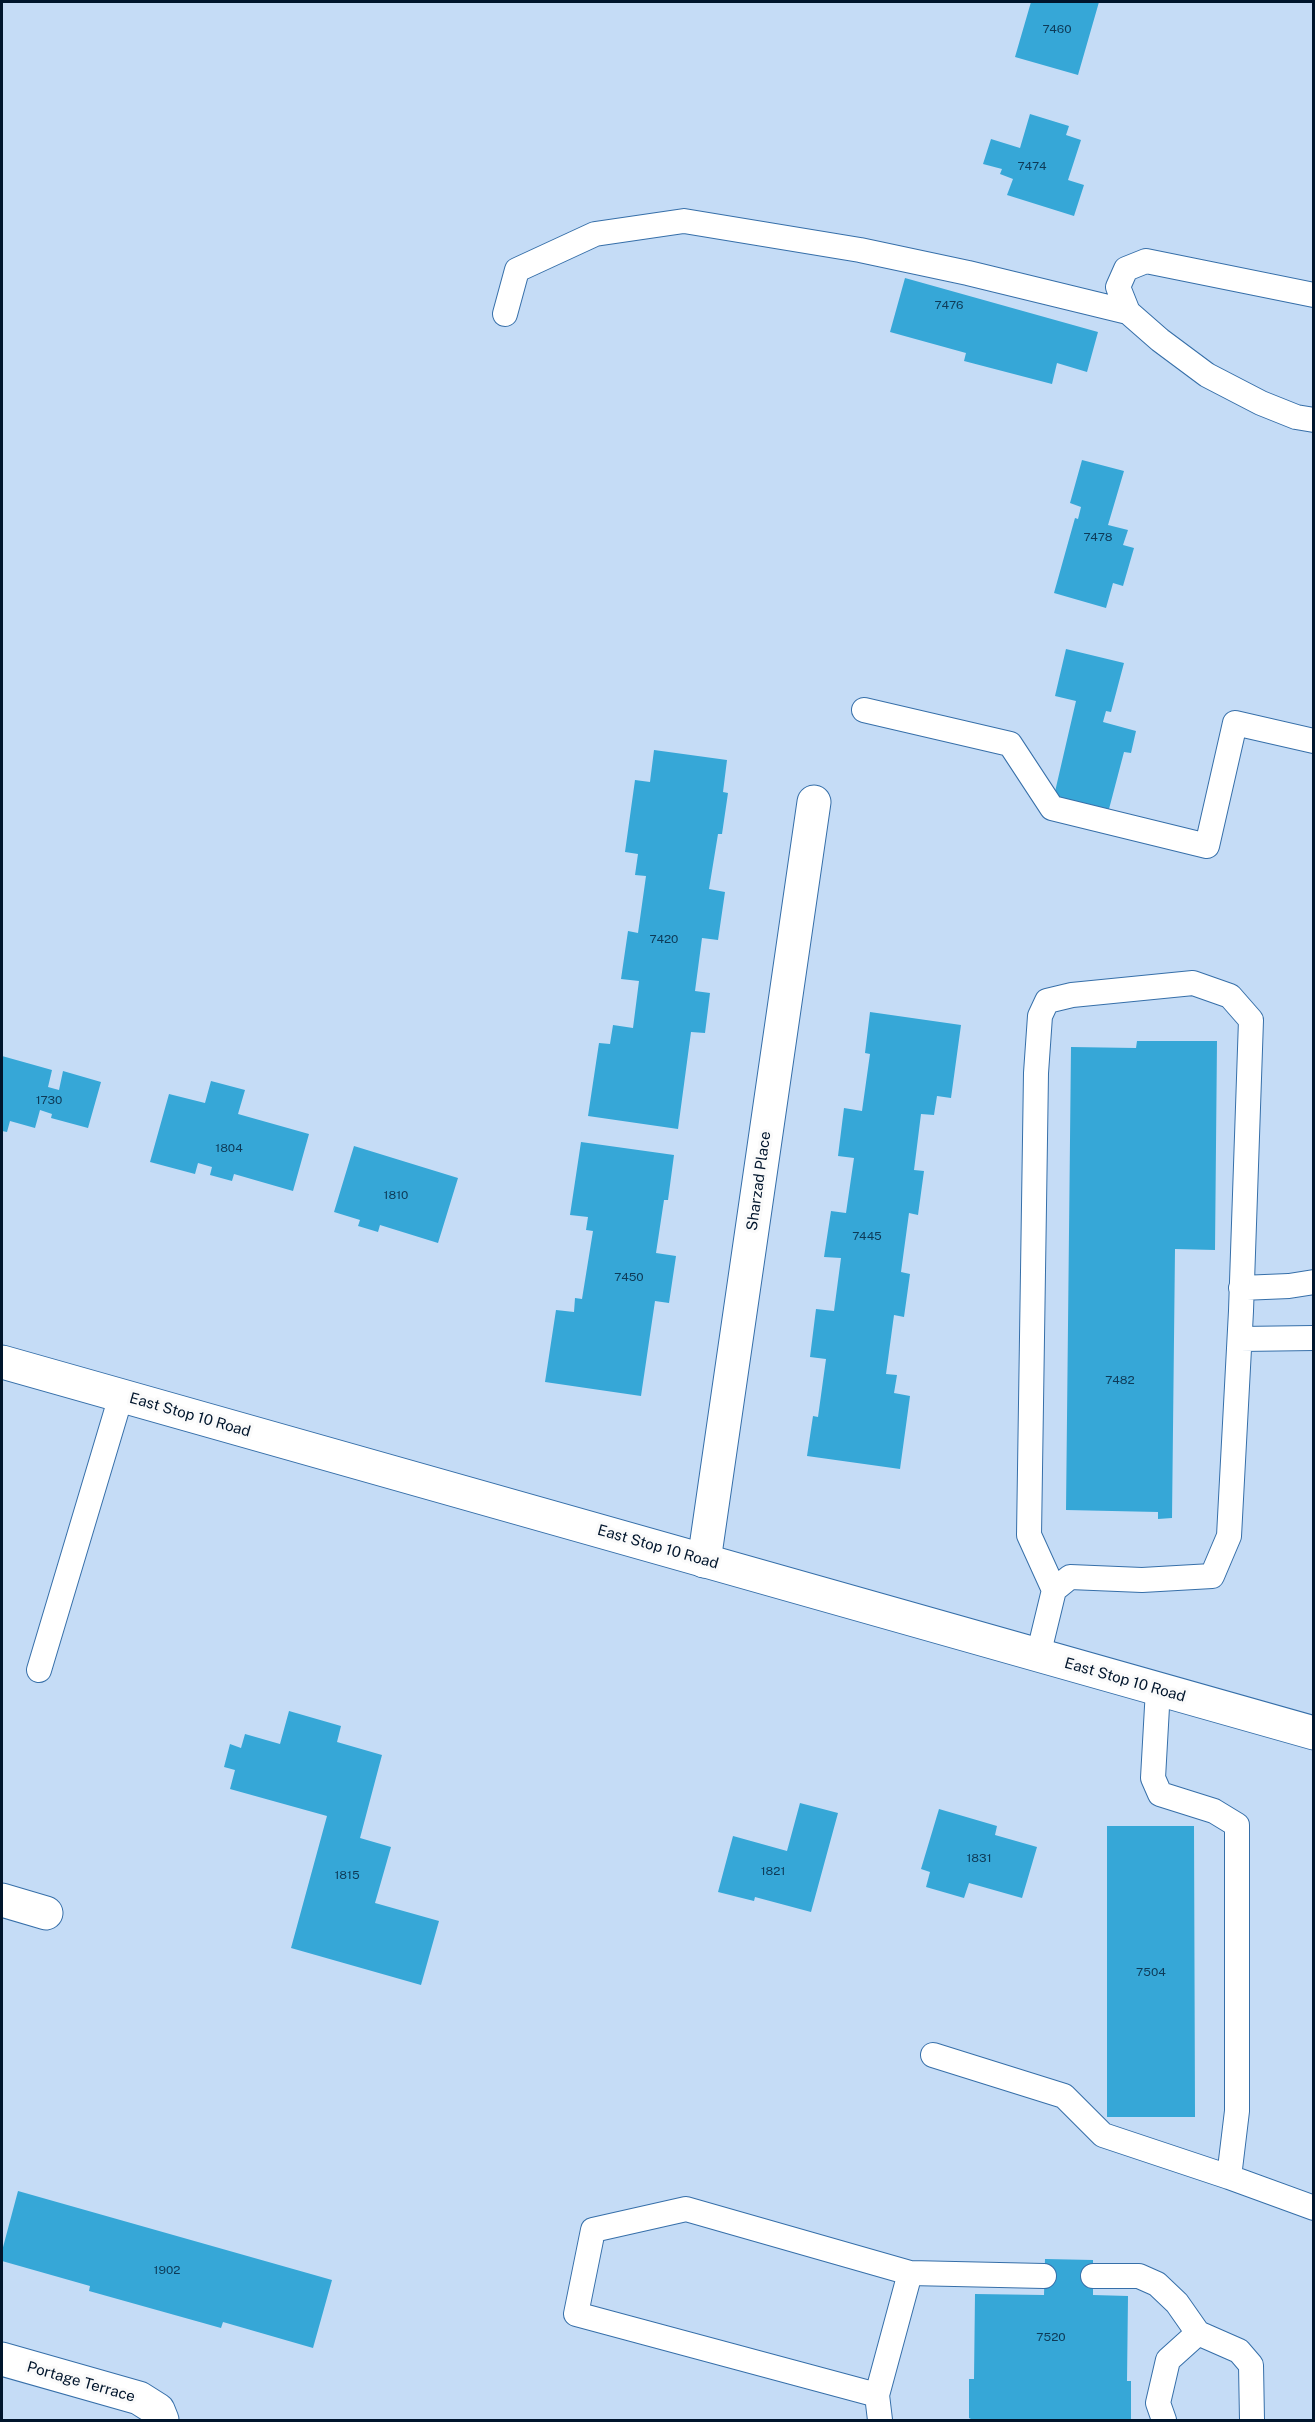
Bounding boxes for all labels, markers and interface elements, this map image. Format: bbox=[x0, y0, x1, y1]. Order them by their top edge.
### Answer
house number: 7460 bbox=[1042, 22, 1072, 36]
house number: 7474 bbox=[1018, 159, 1046, 173]
house number: 7476 bbox=[935, 298, 963, 312]
house number: 7478 bbox=[1083, 530, 1113, 544]
house number: 7420 bbox=[650, 932, 678, 946]
house number: 1730 bbox=[36, 1093, 62, 1107]
street label: Sharzad Place bbox=[743, 1130, 775, 1232]
house number: 1804 bbox=[215, 1141, 243, 1155]
house number: 1810 bbox=[384, 1188, 408, 1202]
house number: 7445 bbox=[852, 1229, 882, 1243]
house number: 7450 bbox=[614, 1270, 644, 1284]
house number: 7482 bbox=[1105, 1373, 1135, 1387]
street label: East Stop 10 Road bbox=[127, 1389, 253, 1441]
street label: East Stop 10 Road bbox=[595, 1521, 721, 1573]
street label: East Stop 10 Road bbox=[1062, 1654, 1188, 1706]
house number: 1831 bbox=[966, 1851, 992, 1865]
house number: 1821 bbox=[761, 1864, 785, 1878]
house number: 1815 bbox=[334, 1868, 360, 1882]
house number: 7504 bbox=[1136, 1965, 1166, 1979]
house number: 1902 bbox=[154, 2263, 180, 2277]
house number: 7520 bbox=[1036, 2330, 1066, 2344]
street label: Portage Terrace bbox=[25, 2358, 137, 2406]

